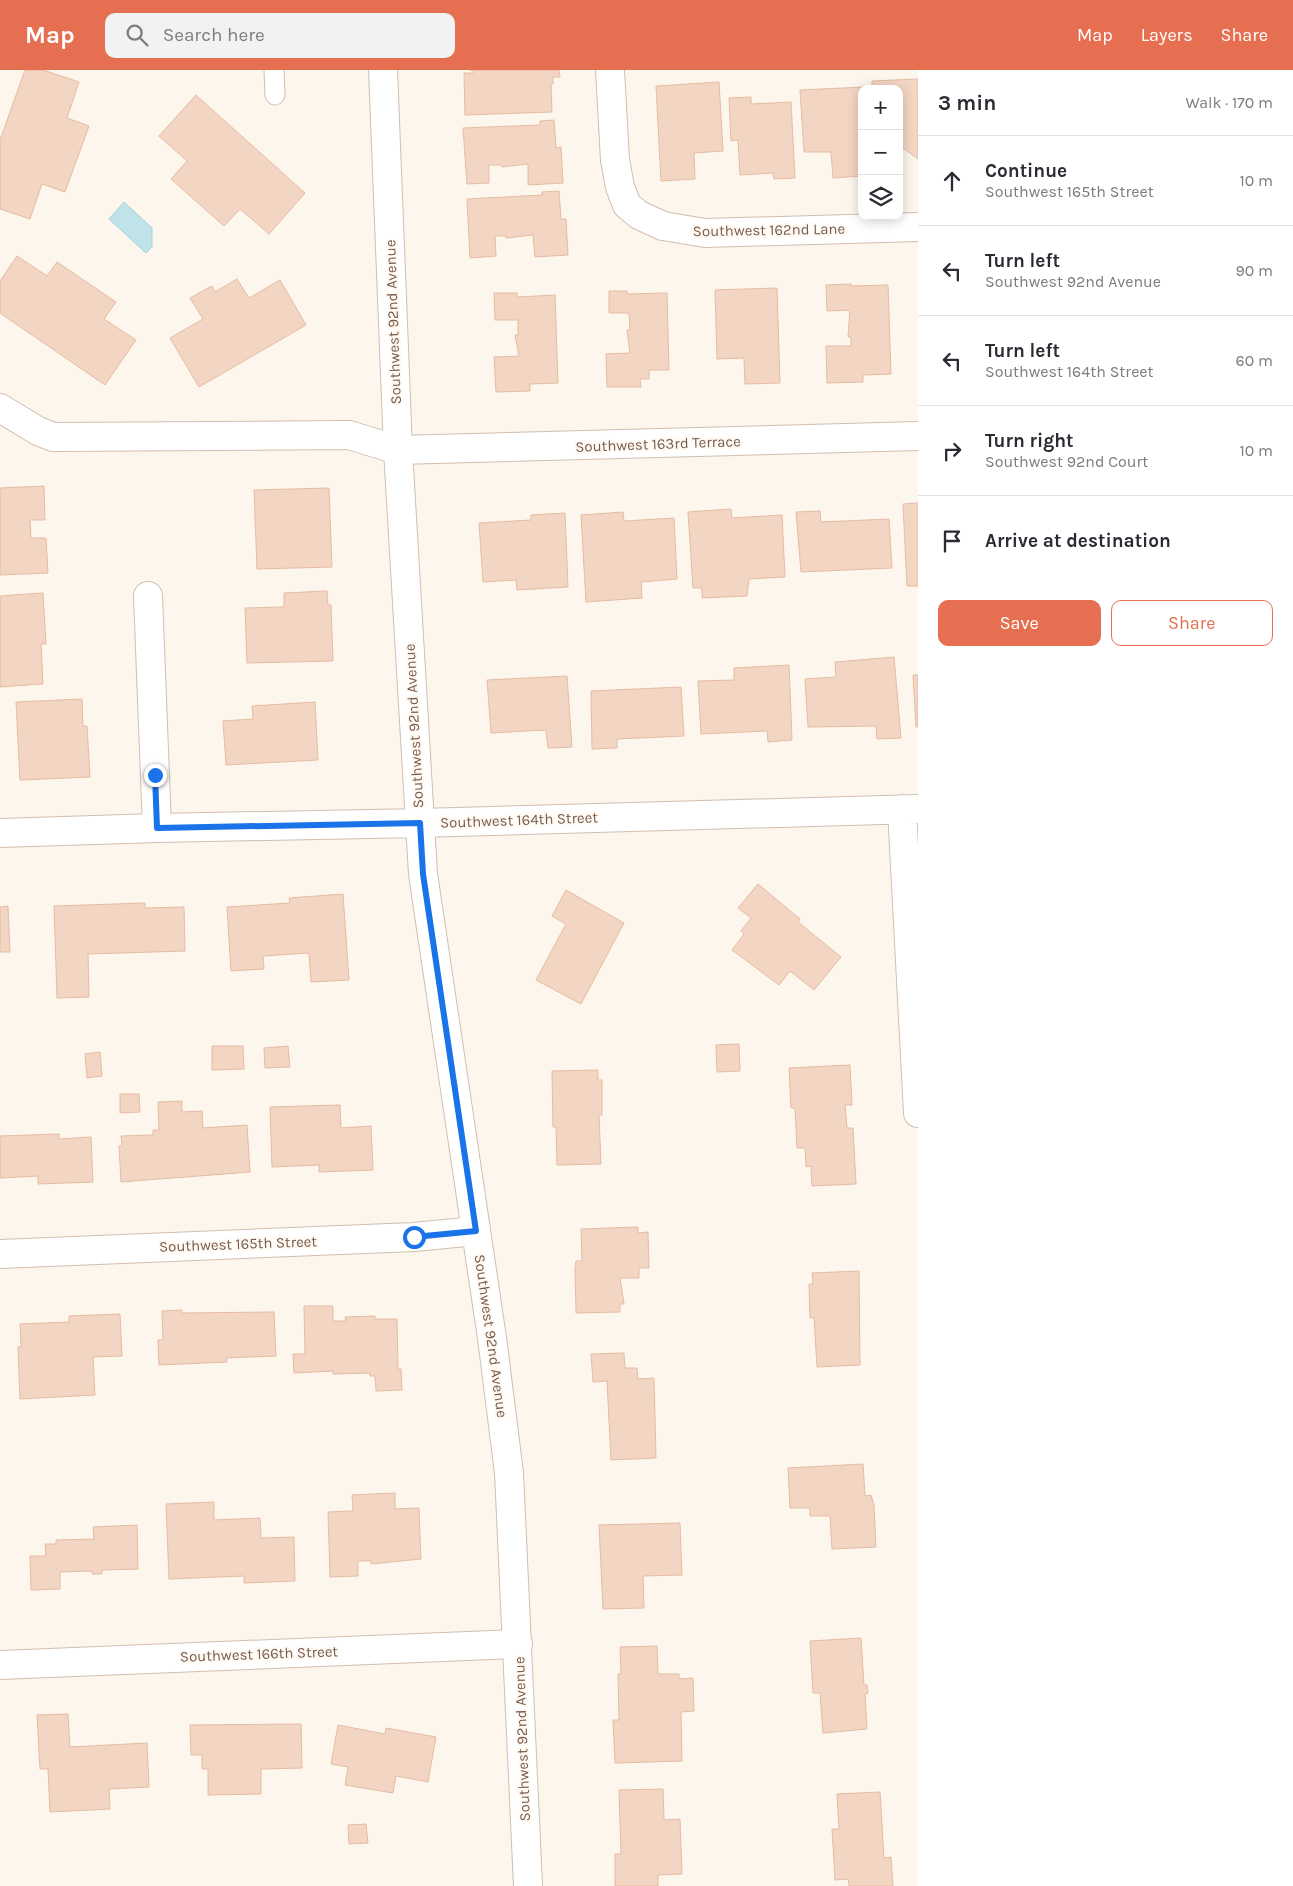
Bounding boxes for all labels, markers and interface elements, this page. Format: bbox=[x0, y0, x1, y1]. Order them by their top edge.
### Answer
search box bbox=[105, 13, 455, 58]
text: Map bbox=[25, 21, 75, 49]
icon: search bbox=[123, 21, 151, 49]
text: Search here bbox=[163, 24, 265, 46]
text: Map bbox=[1077, 24, 1113, 46]
text: Layers bbox=[1141, 24, 1193, 46]
text: Share bbox=[1221, 24, 1268, 46]
map controls bbox=[858, 85, 903, 220]
button: + bbox=[858, 85, 903, 130]
text: 3 min bbox=[938, 91, 996, 115]
text: Walk · 170 m bbox=[1185, 93, 1273, 112]
button: − bbox=[858, 130, 903, 175]
text: Continue bbox=[985, 160, 1067, 182]
icon: ahead bbox=[938, 167, 966, 195]
text: 10 m bbox=[1239, 171, 1273, 190]
button: layers bbox=[858, 175, 903, 220]
text: Southwest 165th Street bbox=[985, 182, 1154, 201]
street label: Southwest 162nd Lane bbox=[693, 220, 845, 240]
street label: Southwest 92nd Avenue bbox=[381, 239, 405, 405]
text: Turn left bbox=[985, 250, 1060, 272]
icon: left bbox=[938, 257, 966, 285]
text: 90 m bbox=[1235, 261, 1273, 280]
text: Southwest 92nd Avenue bbox=[985, 272, 1161, 291]
text: Turn left bbox=[985, 340, 1060, 362]
icon: left bbox=[938, 347, 966, 375]
text: 60 m bbox=[1236, 351, 1273, 370]
text: Southwest 164th Street bbox=[985, 362, 1154, 381]
text: Turn right bbox=[985, 430, 1074, 452]
street label: Southwest 163rd Terrace bbox=[575, 432, 741, 456]
icon: right bbox=[938, 437, 966, 465]
text: 10 m bbox=[1239, 441, 1273, 460]
text: Southwest 92nd Court bbox=[985, 452, 1148, 471]
icon: arrive bbox=[938, 527, 966, 555]
text: Arrive at destination bbox=[985, 530, 1171, 552]
button: Save bbox=[938, 600, 1101, 646]
button: Share bbox=[1111, 600, 1273, 646]
street label: Southwest 92nd Avenue bbox=[401, 643, 427, 809]
route end bbox=[144, 764, 167, 787]
street label: Southwest 164th Street bbox=[440, 808, 599, 832]
route start bbox=[403, 1226, 426, 1249]
street label: Southwest 165th Street bbox=[159, 1232, 318, 1256]
street label: Southwest 92nd Avenue bbox=[471, 1253, 511, 1419]
street label: Southwest 166th Street bbox=[180, 1642, 339, 1666]
street label: Southwest 92nd Avenue bbox=[510, 1656, 534, 1822]

